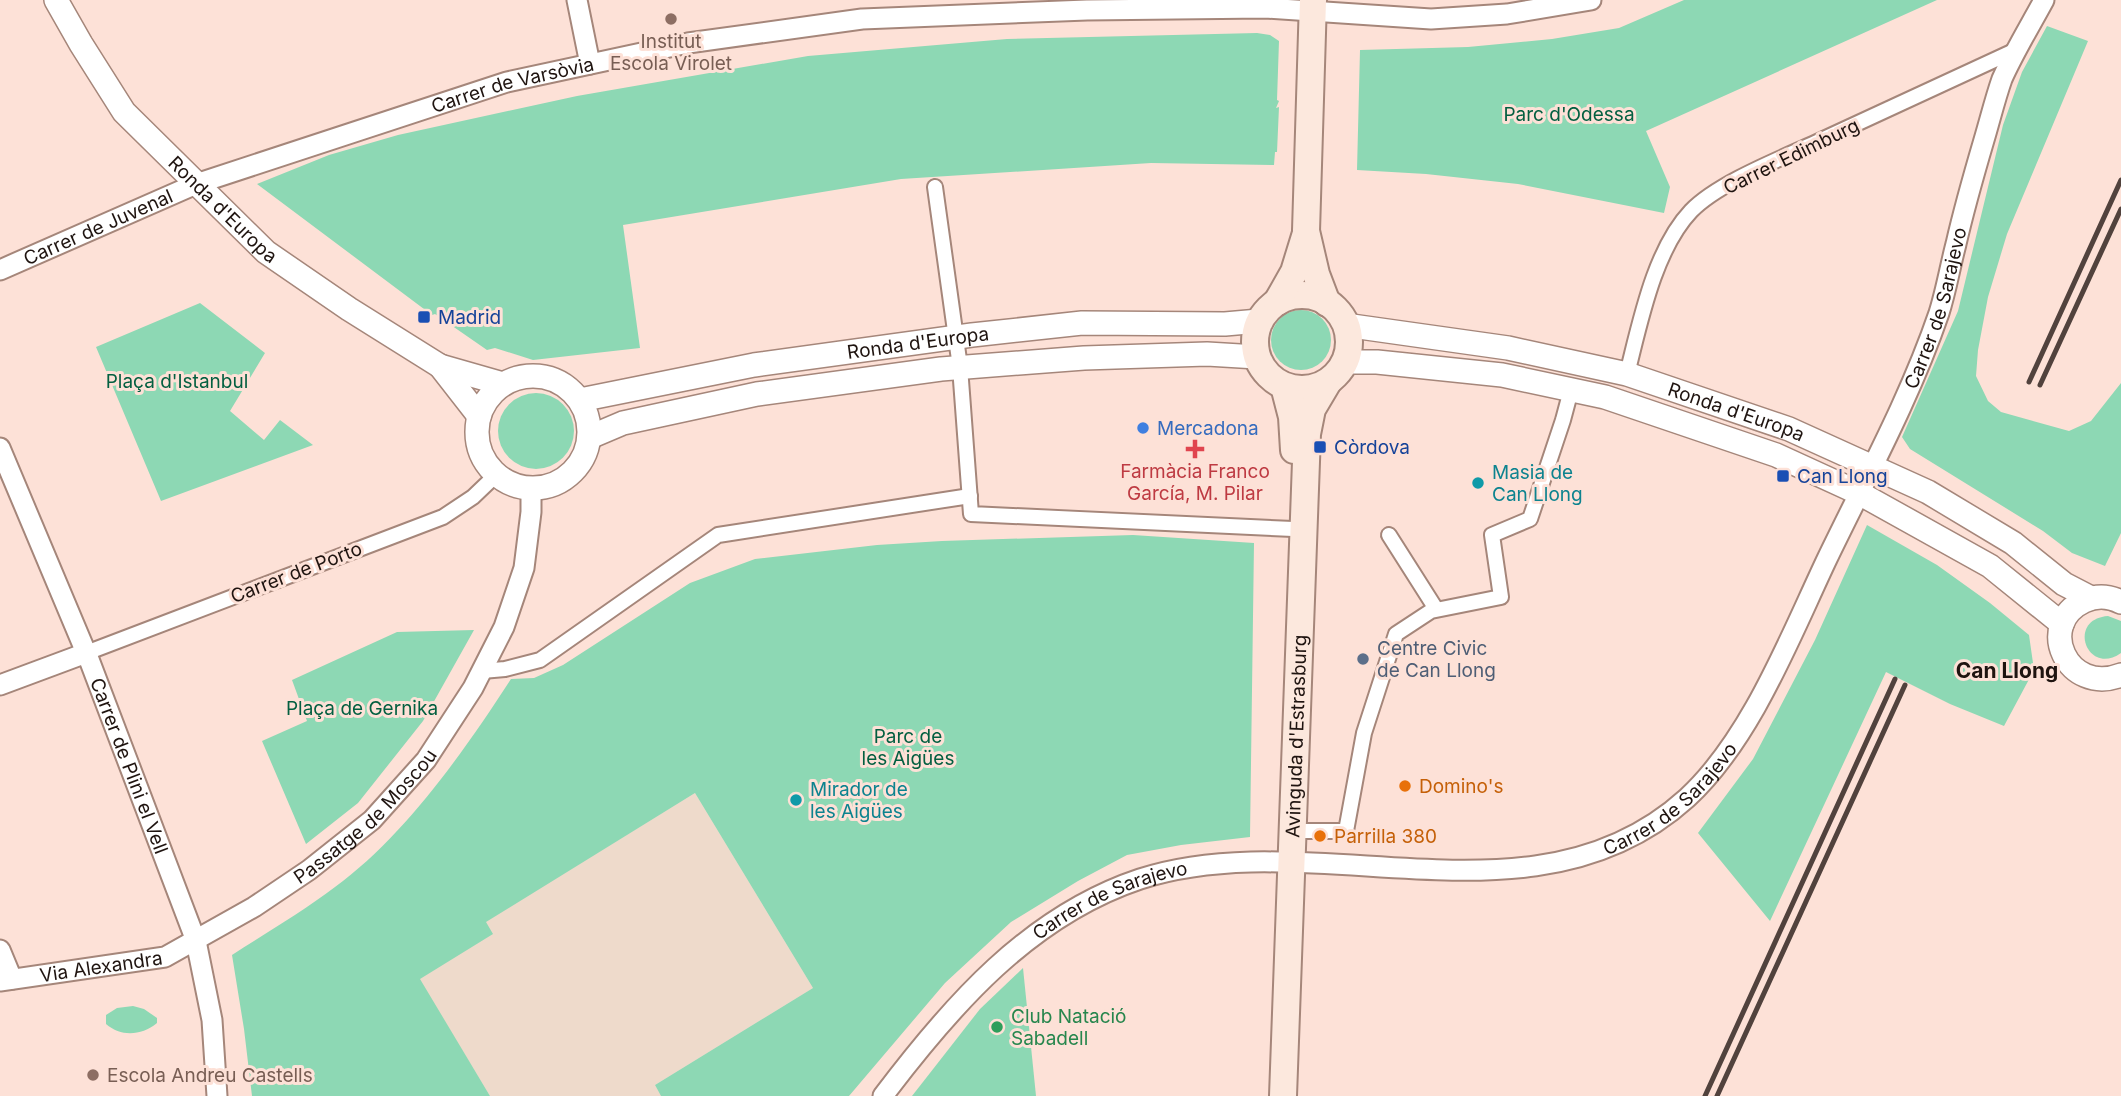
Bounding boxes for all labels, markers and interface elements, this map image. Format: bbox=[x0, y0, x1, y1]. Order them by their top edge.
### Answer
marker: Institut Escola Virolet bbox=[663, 11, 679, 27]
place label: Institut Escola Virolet bbox=[610, 30, 732, 75]
street label: Carrer de Varsòvia bbox=[428, 53, 596, 118]
park label: Parc d'Odessa bbox=[1503, 103, 1635, 126]
street label: Carrer Edimburg bbox=[1720, 114, 1863, 199]
street label: Ronda d'Europa bbox=[164, 152, 281, 268]
street label: Carrer de Juvenal bbox=[20, 185, 176, 270]
street label: Carrer de Sarajevo bbox=[1900, 225, 1972, 392]
place label: Madrid bbox=[438, 306, 501, 329]
marker: Madrid bbox=[416, 309, 432, 325]
street label: Ronda d'Europa bbox=[846, 322, 990, 364]
park label: Plaça d'Istanbul bbox=[106, 370, 248, 393]
street label: Ronda d'Europa bbox=[1665, 378, 1808, 447]
place label: Mercadona bbox=[1157, 417, 1259, 440]
marker: Mercadona bbox=[1135, 420, 1151, 436]
place label: Còrdova bbox=[1334, 436, 1410, 459]
marker: Còrdova bbox=[1312, 439, 1328, 455]
marker: Farmàcia Franco García, M. Pilar bbox=[1187, 441, 1203, 457]
place label: Farmàcia Franco García, M. Pilar bbox=[1120, 460, 1270, 505]
place label: Masia de Can Llong bbox=[1492, 461, 1583, 506]
place label: Can Llong bbox=[1797, 465, 1888, 488]
marker: Can Llong bbox=[1775, 468, 1791, 484]
marker: Masia de Can Llong bbox=[1470, 475, 1486, 491]
street label: Carrer de Porto bbox=[227, 537, 365, 608]
street label: Avinguda d'Estrasburg bbox=[1281, 634, 1312, 838]
place label: Centre Civic de Can Llong bbox=[1377, 637, 1496, 682]
marker: Centre Civic de Can Llong bbox=[1355, 651, 1371, 667]
district label: Can Llong bbox=[1956, 658, 2058, 683]
street label: Carrer de Plini el Vell bbox=[85, 675, 173, 857]
park label: Plaça de Gernika bbox=[286, 697, 438, 720]
park label: Parc de les Aigües bbox=[862, 725, 954, 770]
street label: Carrer de Sarajevo bbox=[1600, 738, 1742, 860]
street label: Passatge de Moscou bbox=[290, 745, 442, 889]
place label: Domino's bbox=[1419, 775, 1503, 798]
place label: Mirador de les Aigües bbox=[810, 778, 908, 823]
marker: Domino's bbox=[1397, 778, 1413, 794]
marker: Mirador de les Aigües bbox=[788, 792, 804, 808]
place label: Parrilla 380 bbox=[1334, 825, 1437, 848]
marker: Parrilla 380 bbox=[1312, 828, 1328, 844]
street label: Carrer de Sarajevo bbox=[1028, 857, 1189, 945]
street label: Via Alexandra bbox=[38, 947, 164, 987]
place label: Club Natació Sabadell bbox=[1011, 1005, 1127, 1050]
marker: Club Natació Sabadell bbox=[989, 1019, 1005, 1035]
place label: Escola Andreu Castells bbox=[107, 1064, 313, 1087]
marker: Escola Andreu Castells bbox=[85, 1067, 101, 1083]

